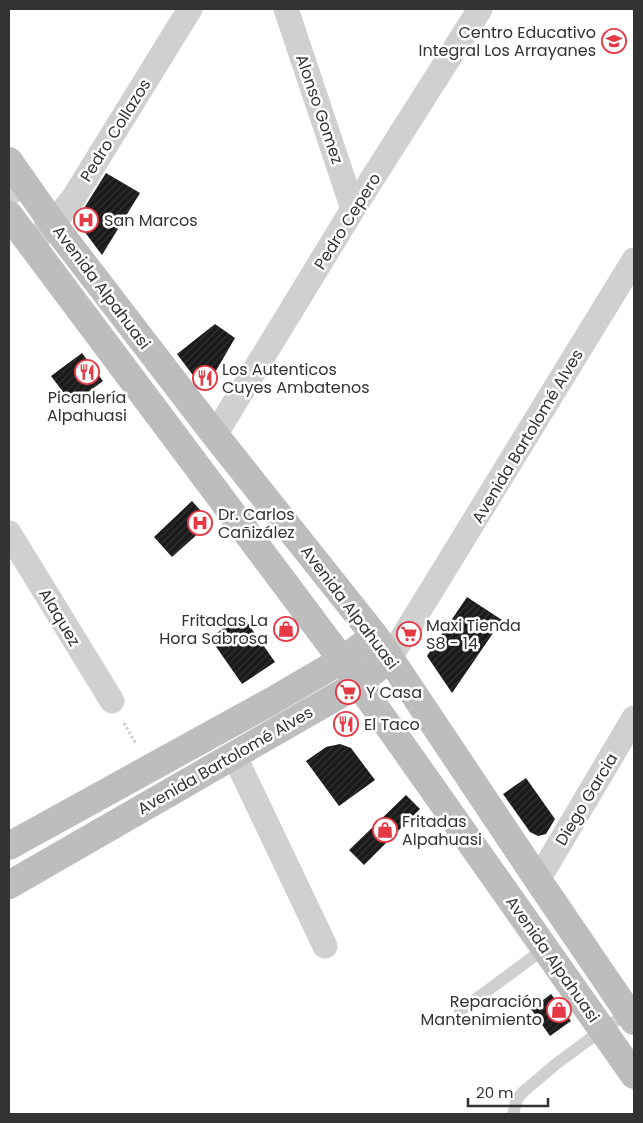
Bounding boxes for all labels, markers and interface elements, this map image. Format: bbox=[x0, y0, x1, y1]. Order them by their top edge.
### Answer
place label: Centro Educativo Integral Los Arrayanes bbox=[419, 21, 596, 62]
school or university icon: Centro Educativo Integral Los Arrayanes bbox=[601, 28, 627, 54]
street label: Alonso Gomez bbox=[290, 51, 349, 167]
street label: Pedro Collazos bbox=[75, 74, 156, 186]
street label: Pedro Cepero bbox=[309, 169, 386, 274]
hospital icon: San Marcos bbox=[73, 207, 99, 233]
place label: San Marcos bbox=[104, 209, 198, 232]
street label: Avenida Alpahuasi bbox=[47, 221, 156, 354]
street label: Avenida Bartolomé Alves bbox=[466, 345, 589, 528]
place label: Los Autenticos Cuyes Ambatenos bbox=[222, 358, 370, 399]
restaurant icon: Picanlería Alpahuasi bbox=[74, 359, 100, 385]
restaurant icon: Los Autenticos Cuyes Ambatenos bbox=[192, 365, 218, 391]
place label: Picanlería Alpahuasi bbox=[47, 386, 127, 427]
place label: Dr. Carlos Cañizález bbox=[218, 503, 295, 544]
hospital icon: Dr. Carlos Cañizález bbox=[187, 510, 213, 536]
street label: Avenida Alpahuasi bbox=[295, 541, 404, 674]
street label: Alaquez bbox=[33, 584, 86, 651]
place label: Fritadas La Hora Sabrosa bbox=[159, 609, 268, 650]
place label: Maxi Tienda S8 - 14 bbox=[426, 614, 521, 655]
shop icon: Fritadas La Hora Sabrosa bbox=[273, 616, 299, 642]
supermarket icon: Maxi Tienda S8 - 14 bbox=[396, 621, 422, 647]
supermarket icon: Y Casa bbox=[335, 679, 361, 705]
place label: Y Casa bbox=[366, 681, 422, 704]
street label: Avenida Bartolomé Alves bbox=[133, 701, 317, 820]
restaurant icon: El Taco bbox=[333, 711, 359, 737]
place label: El Taco bbox=[364, 713, 420, 736]
street label: Diego Garcia bbox=[550, 749, 623, 850]
place label: Fritadas Alpahuasi bbox=[402, 810, 482, 851]
shop icon: Fritadas Alpahuasi bbox=[372, 817, 398, 843]
street label: Avenida Alpahuasi bbox=[500, 891, 605, 1027]
place label: Reparación Mantenimiento bbox=[421, 990, 542, 1031]
shop icon: Reparación Mantenimiento bbox=[546, 997, 572, 1023]
scale bar bbox=[468, 1076, 548, 1108]
text: 20 m bbox=[476, 1082, 514, 1103]

